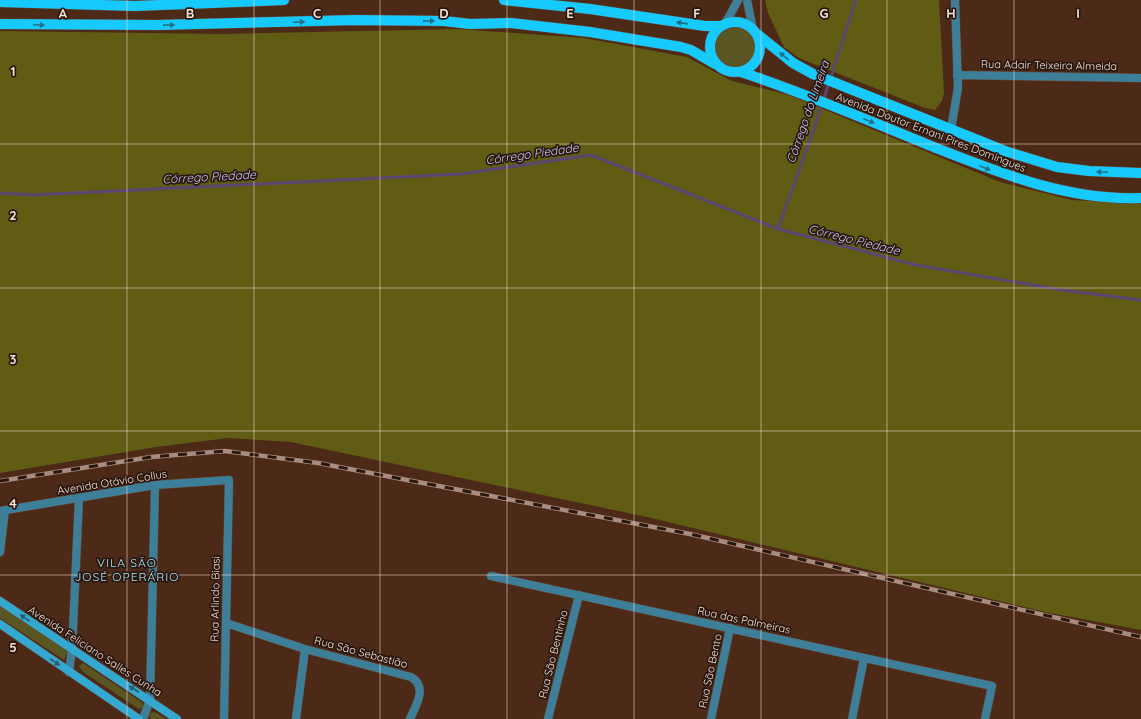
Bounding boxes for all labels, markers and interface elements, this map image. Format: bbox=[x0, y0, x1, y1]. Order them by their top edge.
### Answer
text: A bbox=[59, 5, 68, 21]
text: B bbox=[186, 5, 194, 21]
text: C bbox=[313, 5, 321, 21]
text: D bbox=[439, 5, 449, 21]
text: E bbox=[566, 5, 574, 21]
text: F bbox=[693, 5, 701, 21]
text: G bbox=[819, 5, 829, 21]
text: H bbox=[946, 5, 956, 21]
text: I bbox=[1076, 5, 1080, 21]
one-way arrow bbox=[293, 18, 305, 25]
one-way arrow bbox=[423, 18, 436, 24]
one-way arrow bbox=[676, 20, 689, 26]
one-way arrow bbox=[33, 22, 46, 28]
one-way arrow bbox=[163, 22, 176, 28]
one-way arrow bbox=[778, 52, 789, 60]
street label: Rua Adair Teixeira Almeida bbox=[981, 57, 1117, 73]
water label: Córrego do Limeira bbox=[783, 58, 832, 165]
text: 1 bbox=[10, 63, 16, 79]
street label: Avenida Doutor Ernani Pires Domingues bbox=[834, 89, 1028, 175]
one-way arrow bbox=[863, 118, 874, 124]
water label: Córrego Piedade bbox=[485, 139, 581, 167]
one-way arrow bbox=[980, 165, 992, 171]
water label: Córrego Piedade bbox=[162, 166, 257, 186]
one-way arrow bbox=[1095, 169, 1108, 175]
text: 2 bbox=[9, 207, 17, 223]
water label: Córrego Piedade bbox=[807, 221, 903, 258]
text: 3 bbox=[10, 351, 17, 367]
street label: Avenida Otávio Collus bbox=[56, 466, 168, 498]
text: 4 bbox=[9, 495, 17, 511]
district label: VILA SÃO JOSÉ OPERÁRIO bbox=[74, 555, 180, 584]
street label: Rua Arlindo Biasi bbox=[207, 556, 223, 642]
street label: Avenida Feliciano Salles Cunha bbox=[26, 602, 164, 700]
street label: Rua das Palmeiras bbox=[696, 603, 792, 637]
street label: Rua São Bentinho bbox=[535, 608, 571, 700]
one-way arrow bbox=[20, 614, 30, 622]
street label: Rua São Bento bbox=[695, 632, 725, 709]
street label: Rua São Sebastião bbox=[313, 633, 409, 671]
text: 5 bbox=[9, 639, 17, 655]
one-way arrow bbox=[50, 658, 60, 666]
one-way arrow bbox=[128, 685, 139, 693]

